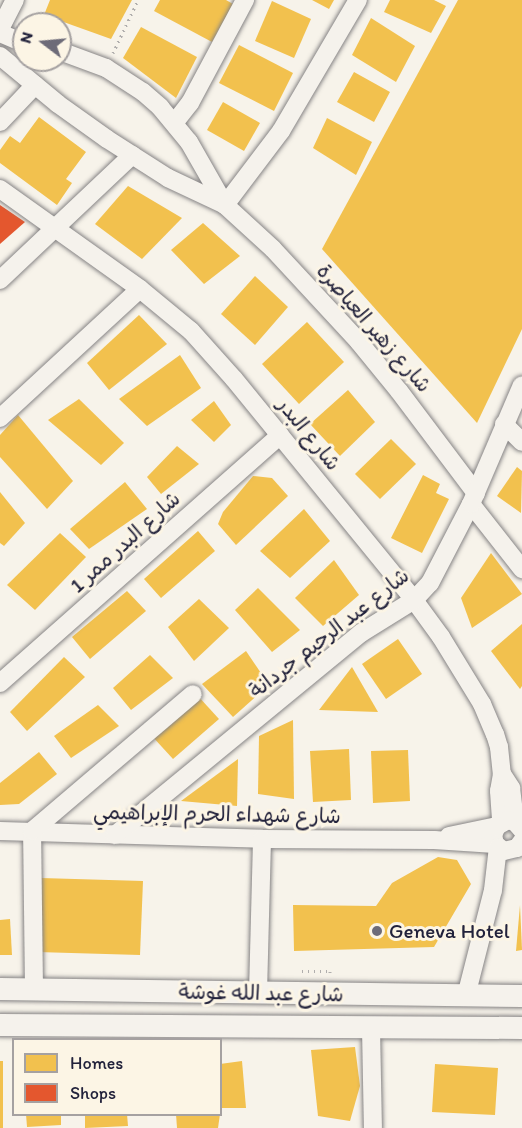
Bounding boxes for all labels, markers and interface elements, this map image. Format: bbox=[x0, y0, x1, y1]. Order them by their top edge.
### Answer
north arrow bbox=[12, 12, 72, 72]
text: N bbox=[16, 30, 37, 45]
street label: شارع زهير العياصرة bbox=[311, 259, 437, 397]
street label: شارع البدر bbox=[272, 393, 346, 475]
street label: شارع البدر ممر 1 bbox=[65, 486, 185, 598]
street label: شارع عبد الرحيم جردانة bbox=[244, 563, 414, 703]
street label: شارع شهداء الحرم الإبراهيمي bbox=[93, 799, 341, 829]
place label: Geneva Hotel bbox=[389, 918, 510, 944]
marker: Geneva Hotel bbox=[370, 924, 384, 938]
street label: شارع عبد الله غوشة bbox=[178, 979, 344, 1007]
legend bbox=[12, 1038, 222, 1116]
text: Homes bbox=[70, 1052, 123, 1074]
text: Shops bbox=[70, 1082, 116, 1104]

